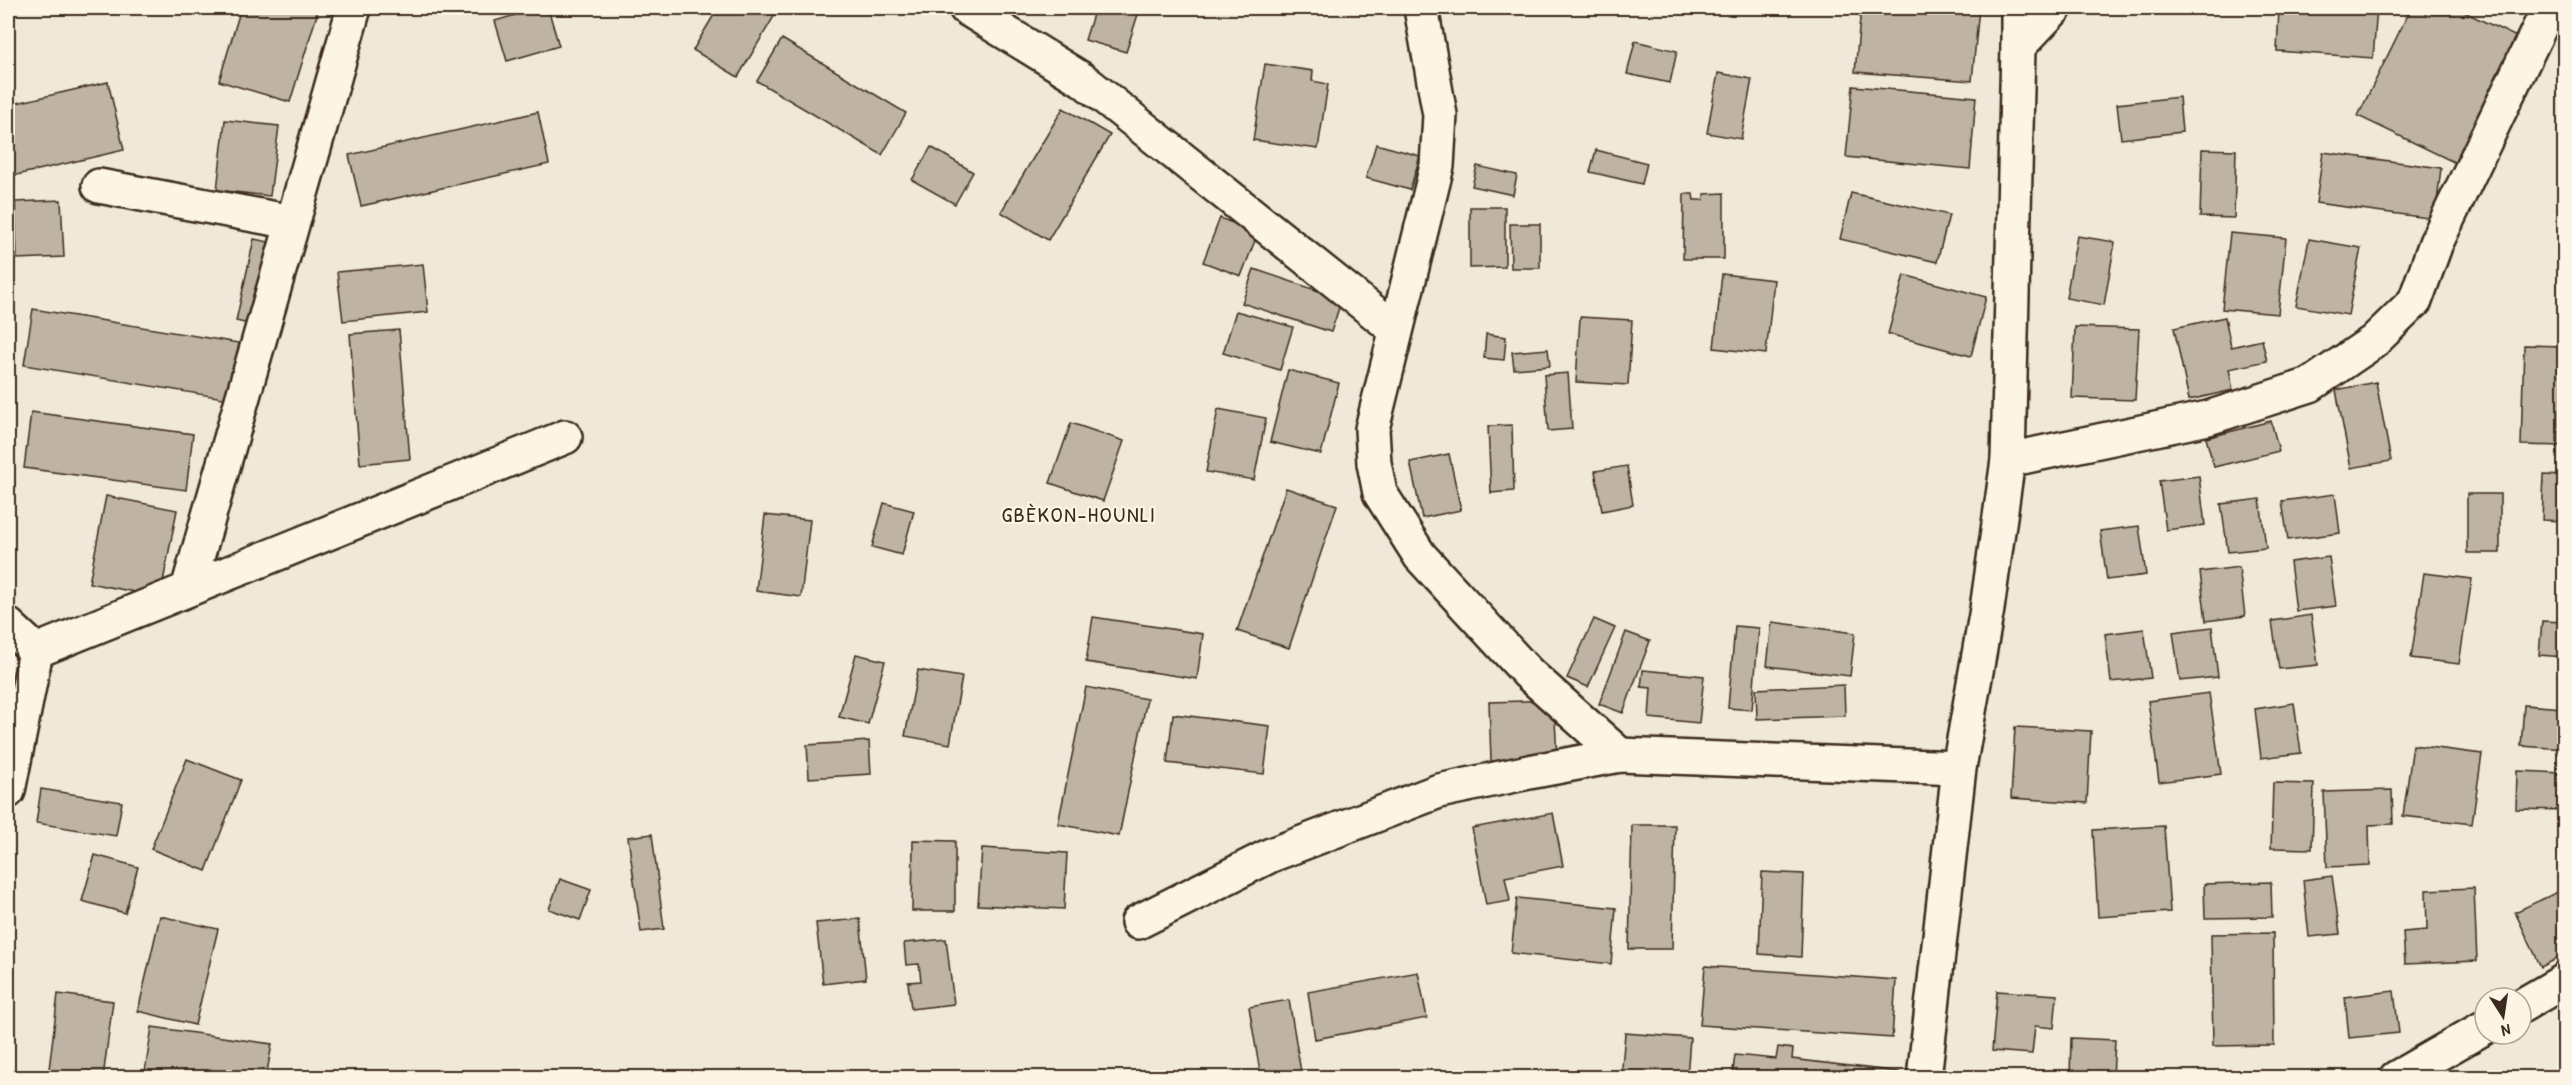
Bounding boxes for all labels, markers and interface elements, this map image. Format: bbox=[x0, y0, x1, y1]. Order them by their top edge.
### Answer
district label: GBÈKON-HOUNLI bbox=[1002, 499, 1156, 529]
north arrow bbox=[2473, 986, 2533, 1046]
text: N bbox=[2499, 1019, 2513, 1042]

